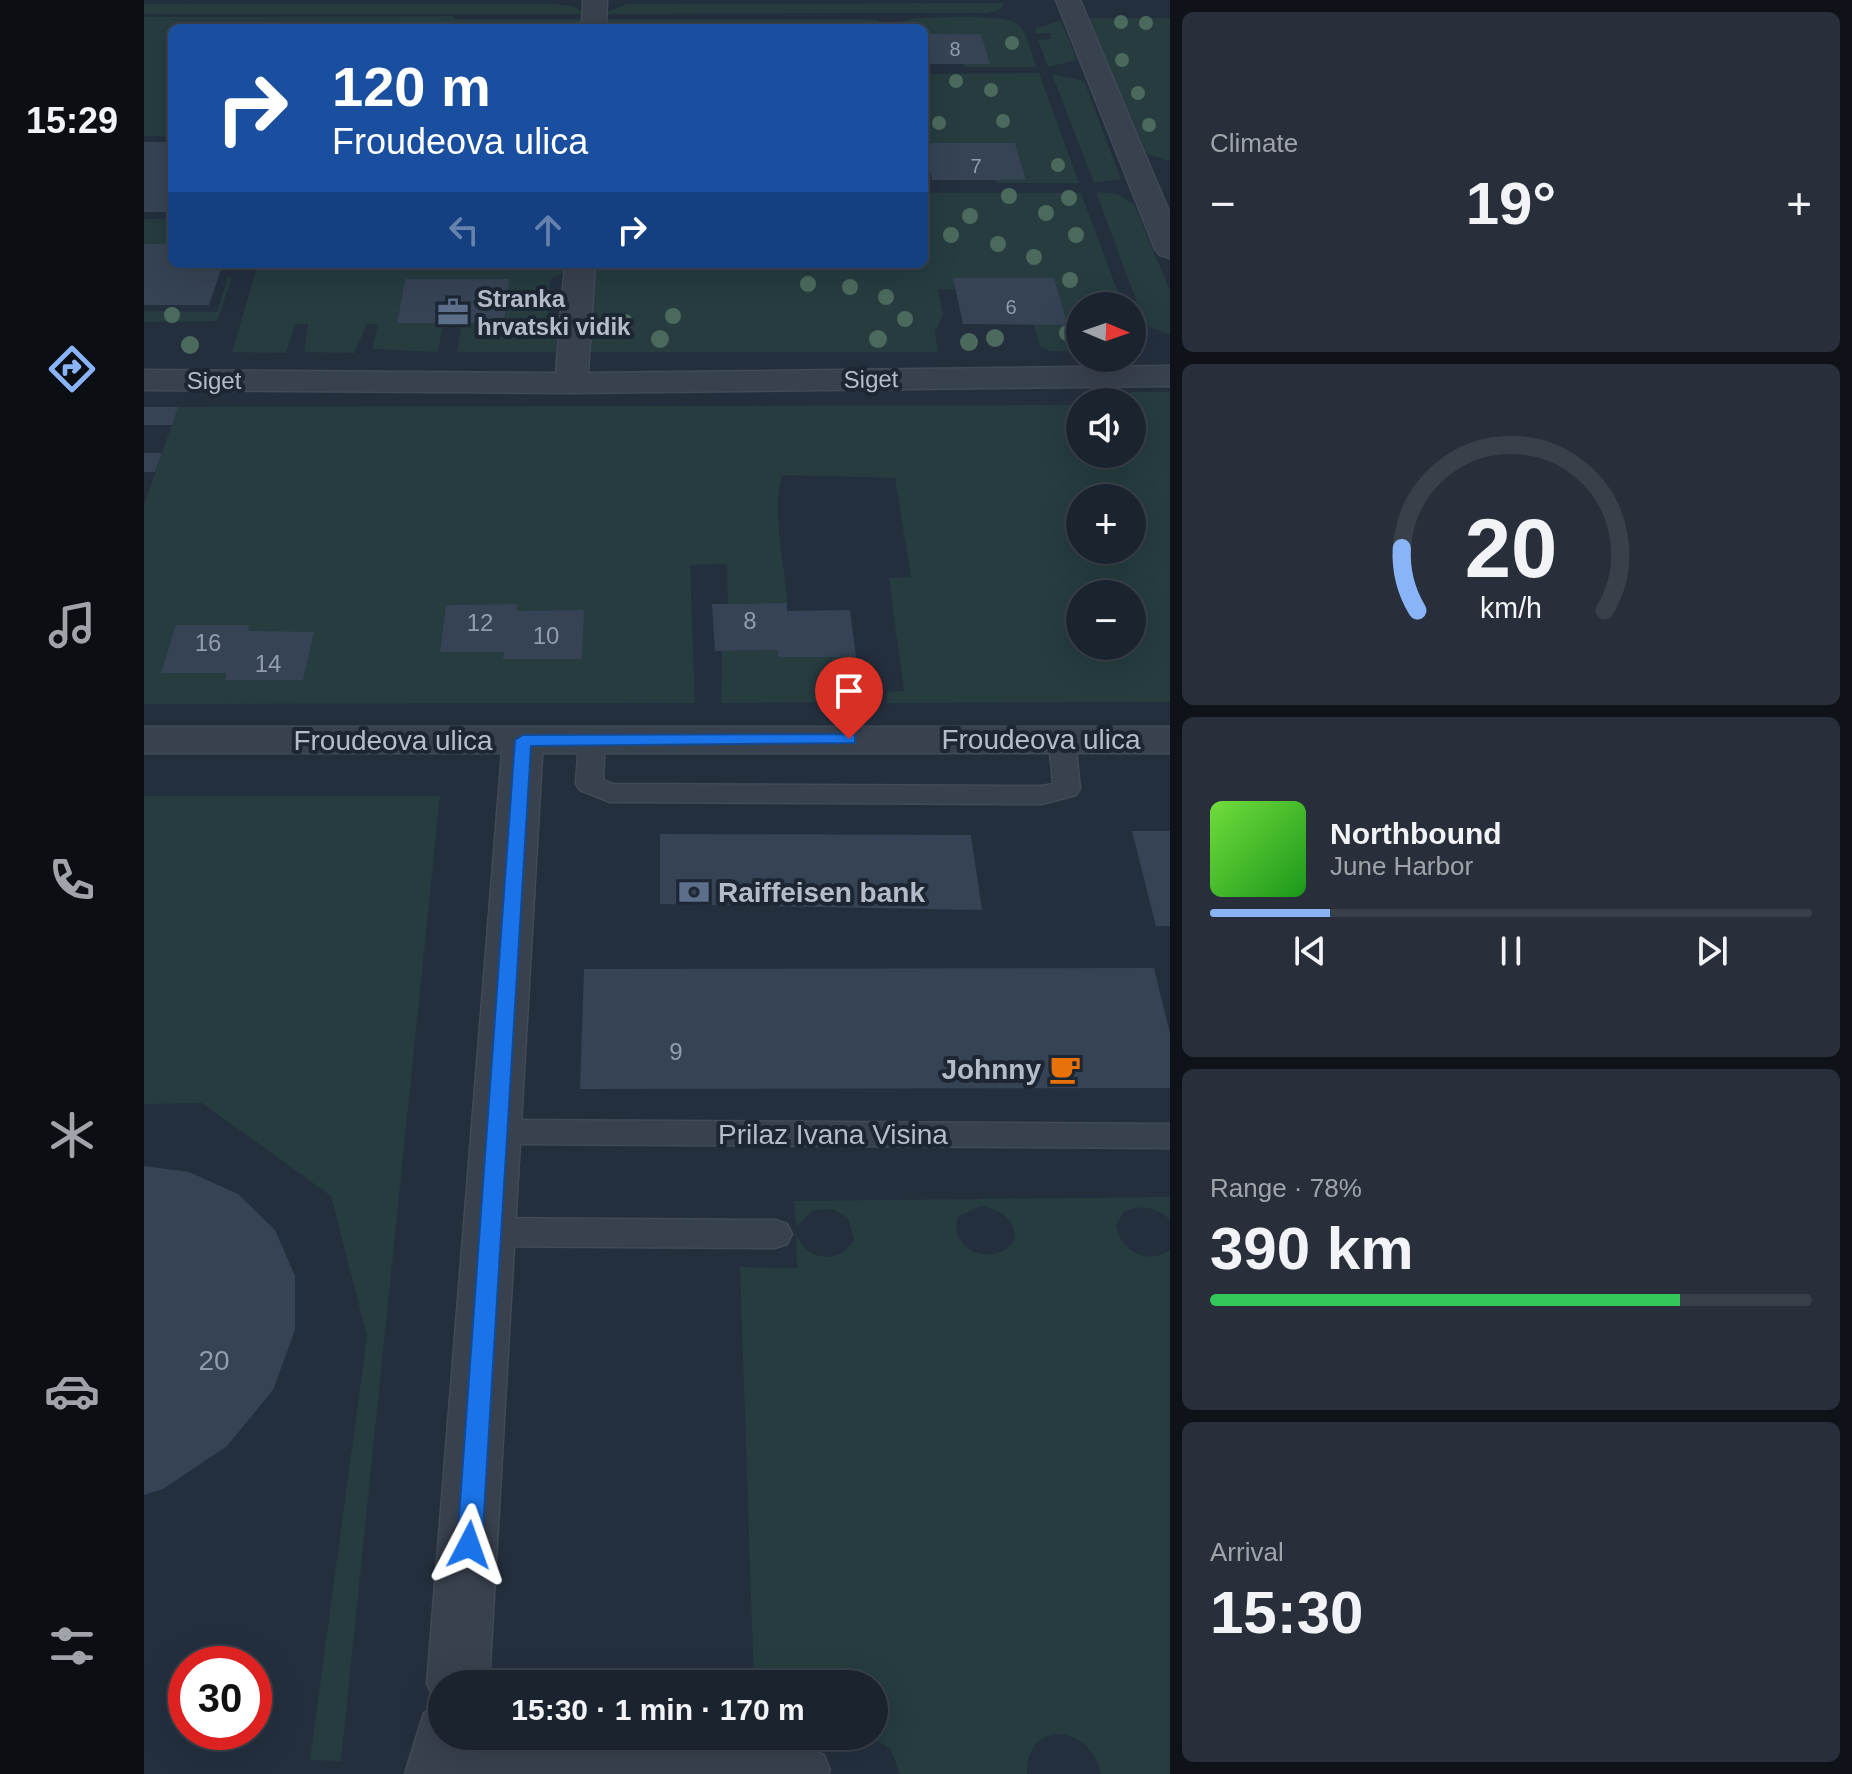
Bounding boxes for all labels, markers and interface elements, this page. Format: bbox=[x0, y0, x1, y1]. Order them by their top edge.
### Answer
house number: 8 bbox=[949, 38, 961, 60]
text: 120 m bbox=[332, 55, 491, 118]
icon: right bbox=[200, 56, 304, 160]
text: 15:29 bbox=[26, 100, 118, 141]
text: Froudeova ulica bbox=[332, 121, 588, 162]
text: Climate bbox=[1210, 128, 1298, 158]
house number: 7 bbox=[970, 155, 982, 177]
text: 19° bbox=[1466, 170, 1556, 237]
text: − bbox=[1210, 179, 1236, 228]
text: + bbox=[1786, 179, 1812, 228]
icon: left bbox=[442, 208, 486, 252]
icon: ahead bbox=[526, 208, 570, 252]
icon: right bbox=[610, 208, 654, 252]
place label: Stranka hrvatski vidik bbox=[477, 285, 631, 340]
north arrow bbox=[1066, 292, 1146, 372]
map controls bbox=[1066, 292, 1146, 660]
office icon: Stranka hrvatski vidik bbox=[436, 295, 470, 329]
house number: 6 bbox=[1005, 296, 1017, 318]
icon: directions bbox=[44, 341, 100, 397]
street label: Siget bbox=[843, 365, 899, 393]
street label: Siget bbox=[187, 367, 242, 394]
button: sound bbox=[1066, 388, 1146, 468]
button: + bbox=[1066, 484, 1146, 564]
text: 20 bbox=[1465, 501, 1557, 594]
button: − bbox=[1066, 580, 1146, 660]
text: km/h bbox=[1480, 592, 1542, 624]
icon: music bbox=[44, 597, 100, 653]
house number: 8 bbox=[743, 607, 757, 634]
house number: 12 bbox=[467, 609, 493, 636]
house number: 10 bbox=[533, 622, 559, 649]
house number: 16 bbox=[195, 629, 221, 656]
house number: 14 bbox=[255, 650, 281, 677]
pin bbox=[815, 657, 883, 739]
icon: arrive bbox=[827, 669, 871, 713]
street label: Froudeova ulica bbox=[941, 724, 1141, 755]
street label: Froudeova ulica bbox=[293, 725, 493, 756]
text: Northbound bbox=[1330, 817, 1502, 850]
text: June Harbor bbox=[1330, 851, 1473, 881]
icon: phone bbox=[44, 852, 100, 908]
bank icon: Raiffeisen bank bbox=[677, 875, 711, 909]
place label: Raiffeisen bank bbox=[718, 877, 925, 908]
icon: previous bbox=[1288, 929, 1332, 973]
icon: pause bbox=[1489, 929, 1533, 973]
icon: next bbox=[1690, 929, 1734, 973]
house number: 9 bbox=[669, 1038, 683, 1065]
cafe icon: Johnny bbox=[1048, 1052, 1082, 1086]
place label: Johnny bbox=[941, 1054, 1041, 1085]
icon: climate bbox=[44, 1107, 100, 1163]
street label: Prilaz Ivana Visina bbox=[718, 1119, 948, 1150]
text: Range · 78% bbox=[1210, 1173, 1362, 1203]
text: 390 km bbox=[1210, 1215, 1414, 1282]
house number: 20 bbox=[198, 1345, 230, 1376]
icon: car bbox=[44, 1363, 100, 1419]
position arrow bbox=[427, 1503, 511, 1587]
text: Arrival bbox=[1210, 1537, 1284, 1567]
text: 15:30 bbox=[1210, 1579, 1363, 1646]
icon: filters bbox=[44, 1618, 100, 1674]
speed limit sign: 30 bbox=[168, 1646, 272, 1750]
text: 15:30 · 1 min · 170 m bbox=[511, 1693, 805, 1726]

